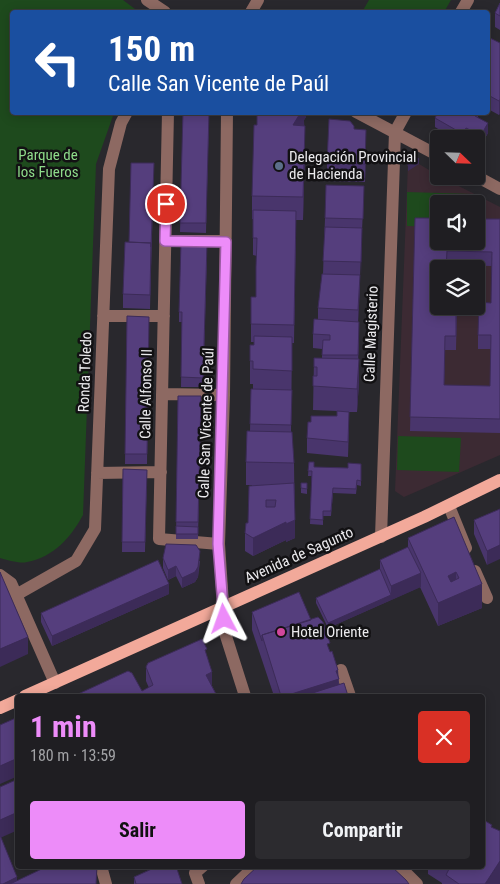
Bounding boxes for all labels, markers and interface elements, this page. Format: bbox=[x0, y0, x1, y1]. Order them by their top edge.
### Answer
text: 150 m bbox=[108, 29, 195, 70]
icon: left bbox=[25, 30, 90, 95]
text: Calle San Vicente de Paúl bbox=[108, 71, 329, 96]
north arrow bbox=[430, 130, 485, 185]
map controls bbox=[430, 130, 485, 315]
park label: Parque de los Fueros bbox=[17, 146, 79, 181]
place label: Delegación Provincial de Hacienda bbox=[289, 148, 417, 183]
marker: Delegación Provincial de Hacienda bbox=[273, 160, 285, 172]
pin bbox=[145, 183, 187, 225]
icon: arrive bbox=[152, 190, 180, 218]
button: sound bbox=[430, 195, 485, 250]
button: layers bbox=[430, 260, 485, 315]
street label: Calle Magisterio bbox=[360, 286, 382, 382]
street label: Ronda Toledo bbox=[75, 331, 95, 413]
street label: Calle San Vicente de Paúl bbox=[194, 347, 218, 499]
street label: Calle Alfonso II bbox=[136, 349, 156, 439]
street label: Avenida de Sagunto bbox=[242, 523, 356, 587]
position arrow bbox=[197, 592, 249, 644]
place label: Hotel Oriente bbox=[291, 623, 369, 641]
marker: Hotel Oriente bbox=[275, 626, 287, 638]
text: 1 min bbox=[30, 709, 97, 744]
button: close bbox=[418, 711, 470, 763]
text: 180 m · 13:59 bbox=[30, 746, 116, 765]
button: Salir bbox=[30, 801, 245, 859]
button: Compartir bbox=[255, 801, 470, 859]

